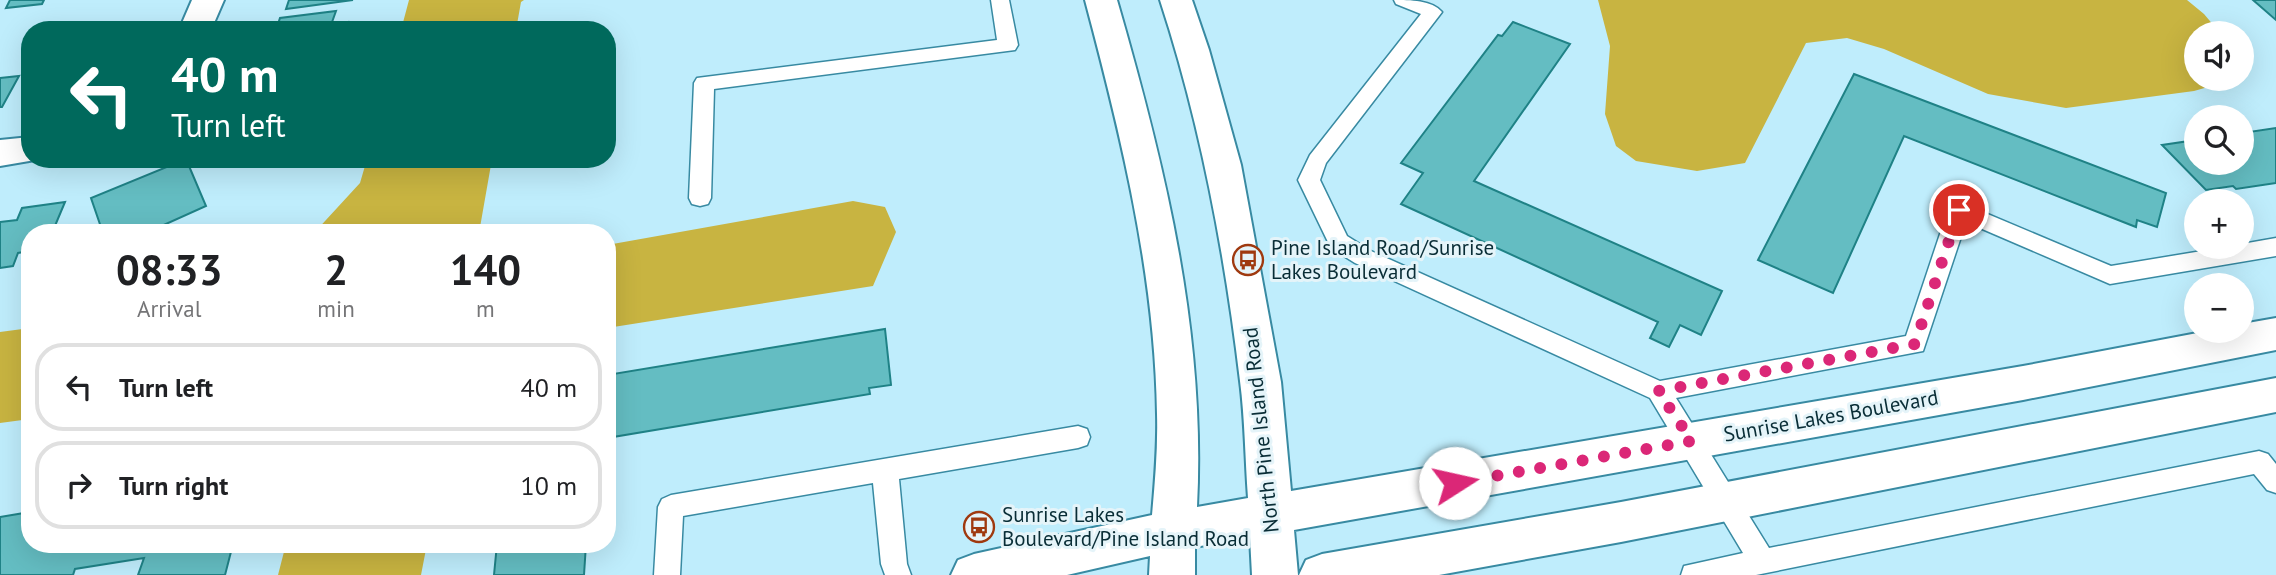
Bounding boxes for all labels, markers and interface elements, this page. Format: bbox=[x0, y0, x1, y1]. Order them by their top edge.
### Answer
map controls bbox=[2184, 21, 2254, 343]
button: sound bbox=[2184, 21, 2254, 91]
text: 40 m bbox=[171, 42, 278, 106]
icon: left bbox=[56, 49, 147, 140]
text: Turn left bbox=[171, 104, 286, 146]
button: search bbox=[2184, 105, 2254, 175]
pin bbox=[1929, 180, 1989, 240]
button: + bbox=[2184, 189, 2254, 259]
icon: arrive bbox=[1940, 191, 1978, 229]
place label: Pine Island Road/Sunrise Lakes Boulevard bbox=[1271, 234, 1494, 285]
text: 08:33 bbox=[116, 242, 222, 297]
text: 2 bbox=[324, 242, 348, 297]
text: 140 bbox=[450, 242, 521, 297]
bus stop icon: Pine Island Road/Sunrise Lakes Boulevard bbox=[1231, 243, 1265, 277]
button: − bbox=[2184, 273, 2254, 343]
text: Arrival bbox=[137, 294, 201, 323]
text: min bbox=[317, 294, 355, 323]
text: m bbox=[476, 294, 495, 323]
street label: North Pine Island Road bbox=[1236, 326, 1285, 534]
icon: left bbox=[60, 368, 98, 406]
text: Turn left bbox=[119, 371, 213, 404]
text: 40 m bbox=[521, 371, 577, 404]
street label: Sunrise Lakes Boulevard bbox=[1721, 383, 1940, 448]
position arrow bbox=[1418, 446, 1492, 520]
icon: right bbox=[60, 466, 98, 504]
text: Turn right bbox=[119, 469, 228, 502]
text: 10 m bbox=[521, 469, 577, 502]
place label: Sunrise Lakes Boulevard/Pine Island Road bbox=[1002, 501, 1249, 552]
bus stop icon: Sunrise Lakes Boulevard/Pine Island Road bbox=[962, 510, 996, 544]

